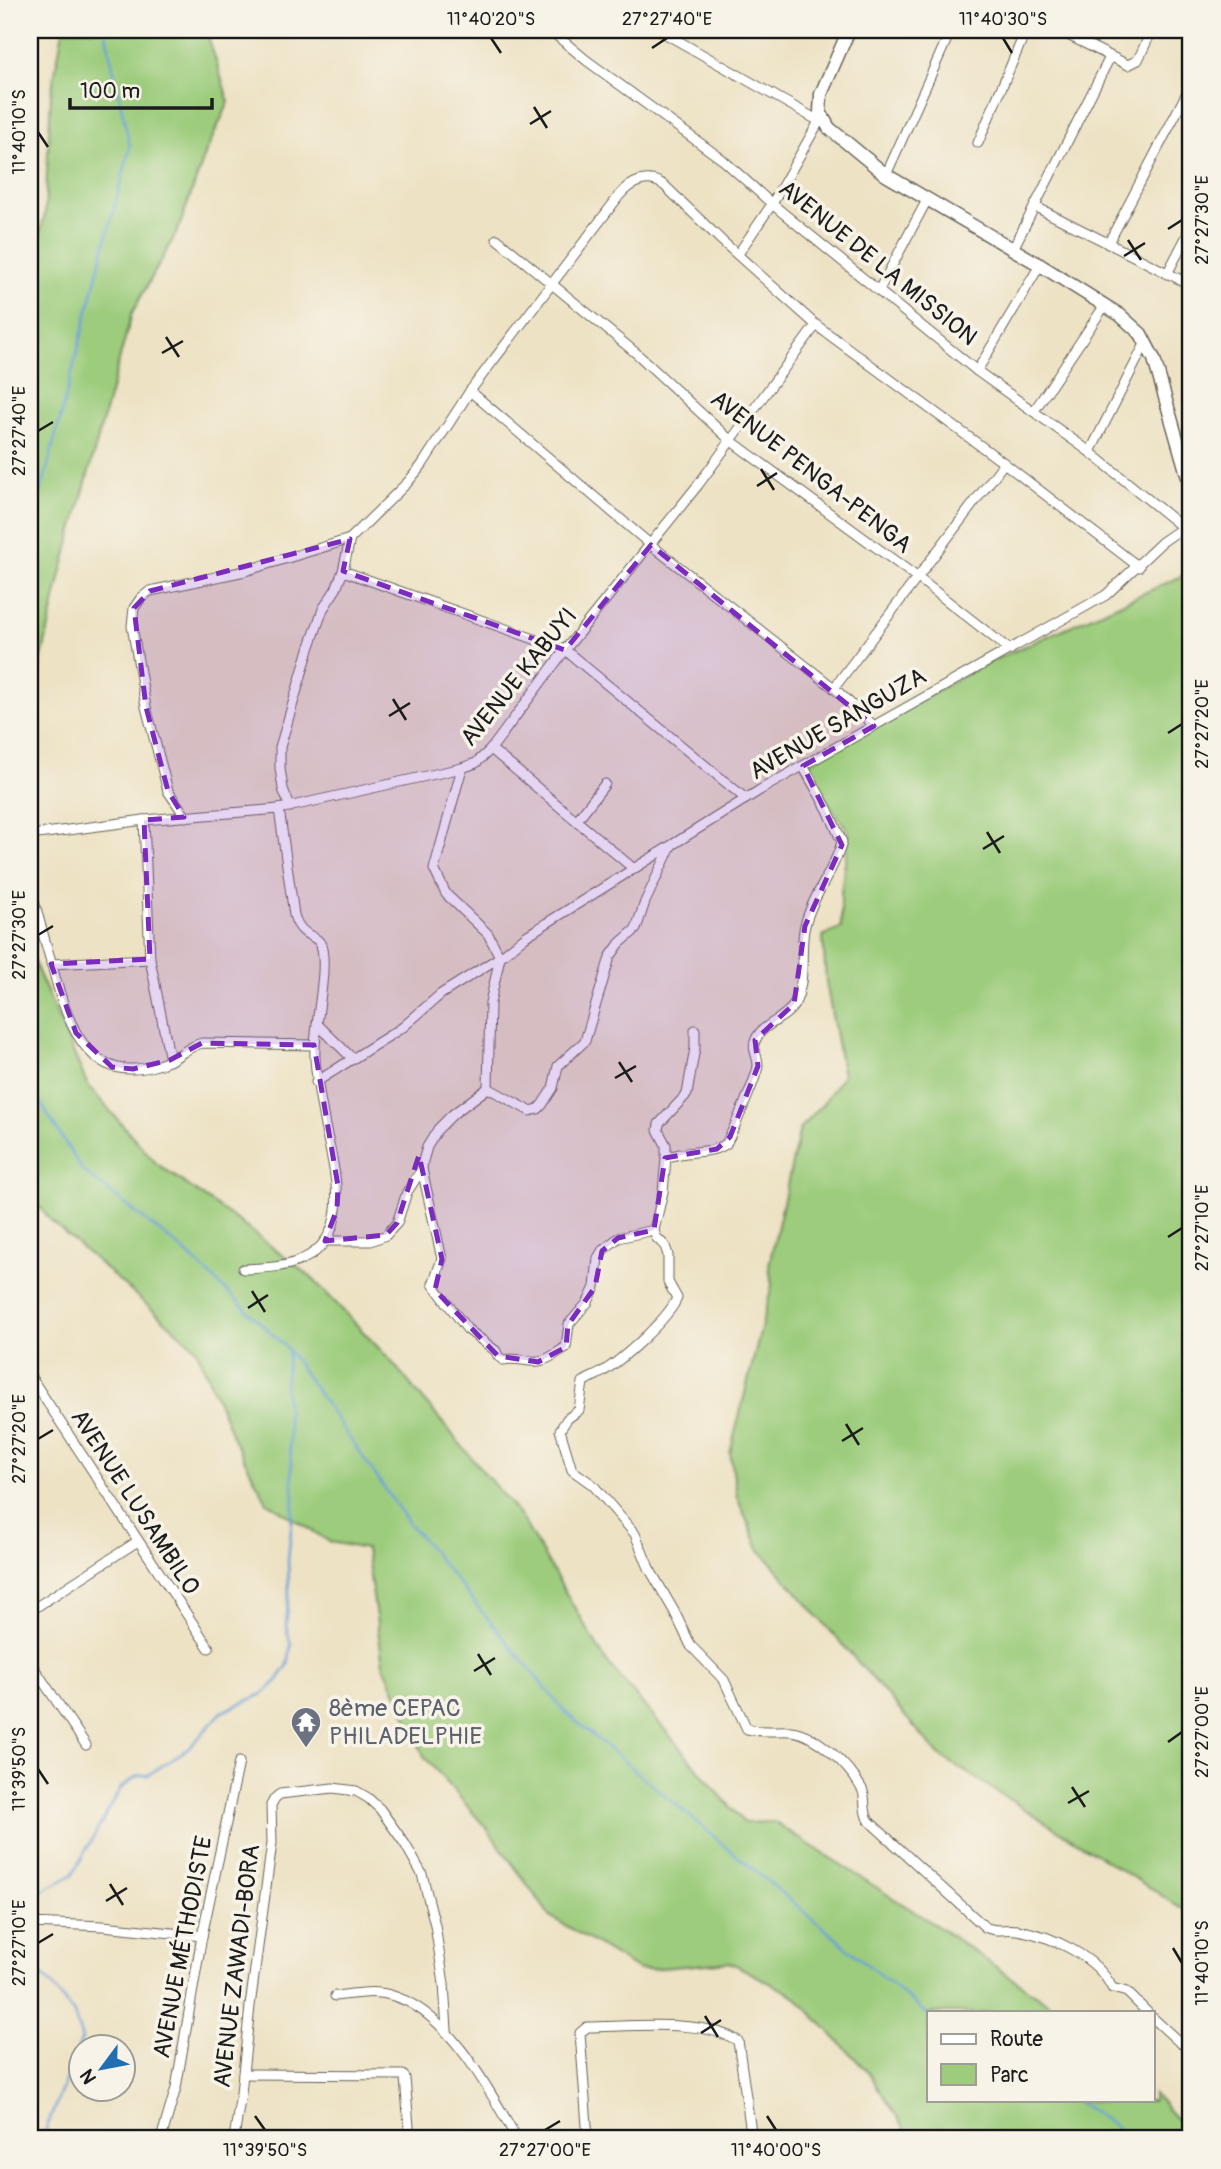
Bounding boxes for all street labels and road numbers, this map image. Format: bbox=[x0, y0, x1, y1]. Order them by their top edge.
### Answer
street label: AVENUE DE LA MISSION bbox=[773, 174, 983, 352]
street label: AVENUE PENGA-PENGA bbox=[705, 384, 917, 560]
street label: AVENUE KABUYI bbox=[455, 602, 583, 752]
street label: AVENUE SANGUZA bbox=[745, 662, 931, 786]
street label: AVENUE LUSAMBILO bbox=[64, 1404, 206, 1600]
street label: AVENUE MÉTHODISTE bbox=[147, 1833, 219, 2061]
street label: AVENUE ZAWADI-BORA bbox=[208, 1843, 266, 2089]

